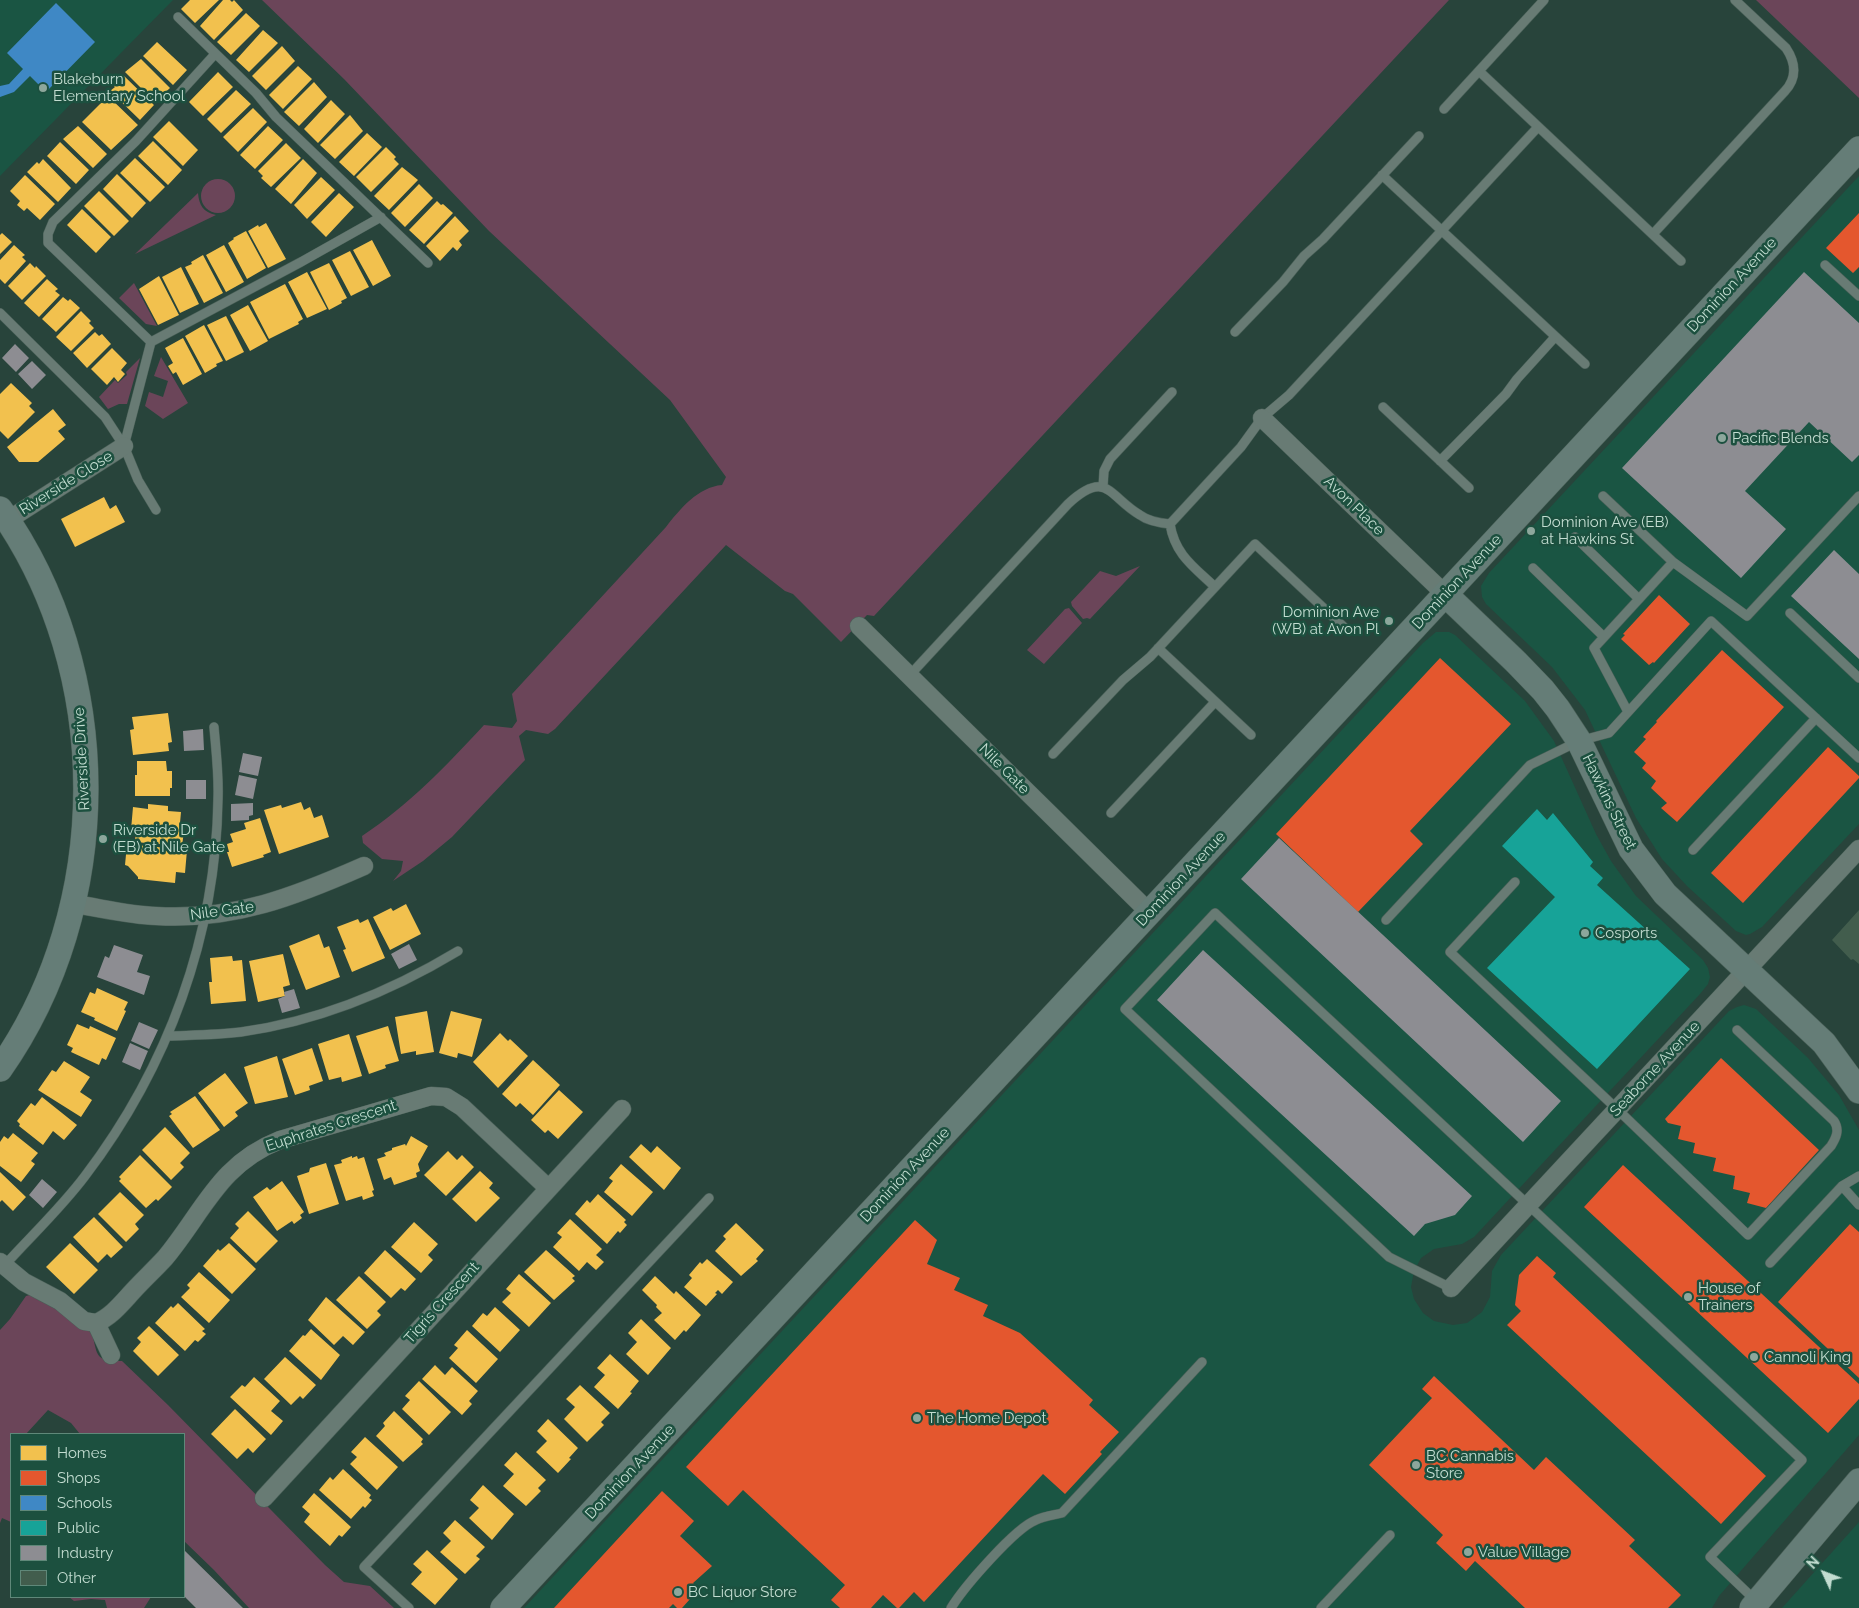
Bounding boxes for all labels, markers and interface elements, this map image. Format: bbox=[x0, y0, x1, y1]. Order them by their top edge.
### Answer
place label: Blakeburn Elementary School bbox=[53, 70, 185, 105]
marker: Blakeburn Elementary School bbox=[37, 82, 49, 94]
street label: Dominion Avenue bbox=[1684, 234, 1780, 336]
place label: Pacific Blends bbox=[1732, 429, 1829, 447]
marker: Pacific Blends bbox=[1716, 432, 1728, 444]
street label: Riverside Close bbox=[16, 447, 116, 519]
street label: Avon Place bbox=[1320, 473, 1388, 539]
place label: Dominion Ave (EB) at Hawkins St bbox=[1541, 513, 1668, 548]
marker: Dominion Ave (EB) at Hawkins St bbox=[1525, 525, 1537, 537]
street label: Dominion Avenue bbox=[1409, 531, 1505, 633]
place label: Dominion Ave (WB) at Avon Pl bbox=[1272, 603, 1379, 638]
marker: Dominion Ave (WB) at Avon Pl bbox=[1383, 615, 1395, 627]
street label: Riverside Drive bbox=[70, 707, 94, 811]
street label: Nile Gate bbox=[975, 740, 1033, 798]
street label: Hawkins Street bbox=[1578, 751, 1640, 853]
place label: Riverside Dr (EB) at Nile Gate bbox=[113, 821, 225, 856]
street label: Dominion Avenue bbox=[1133, 828, 1229, 930]
marker: Riverside Dr (EB) at Nile Gate bbox=[97, 833, 109, 845]
street label: Nile Gate bbox=[189, 898, 255, 924]
place label: Cosports bbox=[1595, 924, 1657, 942]
marker: Cosports bbox=[1579, 927, 1591, 939]
street label: Seaborne Avenue bbox=[1606, 1018, 1704, 1120]
street label: Euphrates Crescent bbox=[264, 1096, 398, 1156]
street label: Dominion Avenue bbox=[857, 1124, 953, 1226]
street label: Tigris Crescent bbox=[401, 1259, 483, 1347]
place label: House of Trainers bbox=[1698, 1279, 1760, 1314]
marker: House of Trainers bbox=[1682, 1291, 1694, 1303]
place label: Cannoli King bbox=[1764, 1348, 1851, 1366]
marker: Cannoli King bbox=[1748, 1351, 1760, 1363]
place label: The Home Depot bbox=[927, 1409, 1046, 1427]
marker: The Home Depot bbox=[911, 1412, 923, 1424]
street label: Dominion Avenue bbox=[582, 1421, 678, 1523]
legend bbox=[10, 1433, 185, 1598]
text: Homes bbox=[57, 1444, 107, 1462]
place label: BC Cannabis Store bbox=[1426, 1447, 1514, 1482]
marker: BC Cannabis Store bbox=[1410, 1459, 1422, 1471]
text: Shops bbox=[57, 1469, 100, 1487]
text: Schools bbox=[57, 1494, 112, 1512]
text: Public bbox=[57, 1519, 100, 1537]
place label: Value Village bbox=[1478, 1543, 1569, 1561]
text: Industry bbox=[57, 1544, 113, 1562]
marker: Value Village bbox=[1462, 1546, 1474, 1558]
north arrow bbox=[1799, 1548, 1849, 1598]
text: N bbox=[1804, 1553, 1823, 1572]
text: Other bbox=[57, 1569, 96, 1587]
place label: BC Liquor Store bbox=[688, 1583, 797, 1601]
marker: BC Liquor Store bbox=[672, 1586, 684, 1598]

